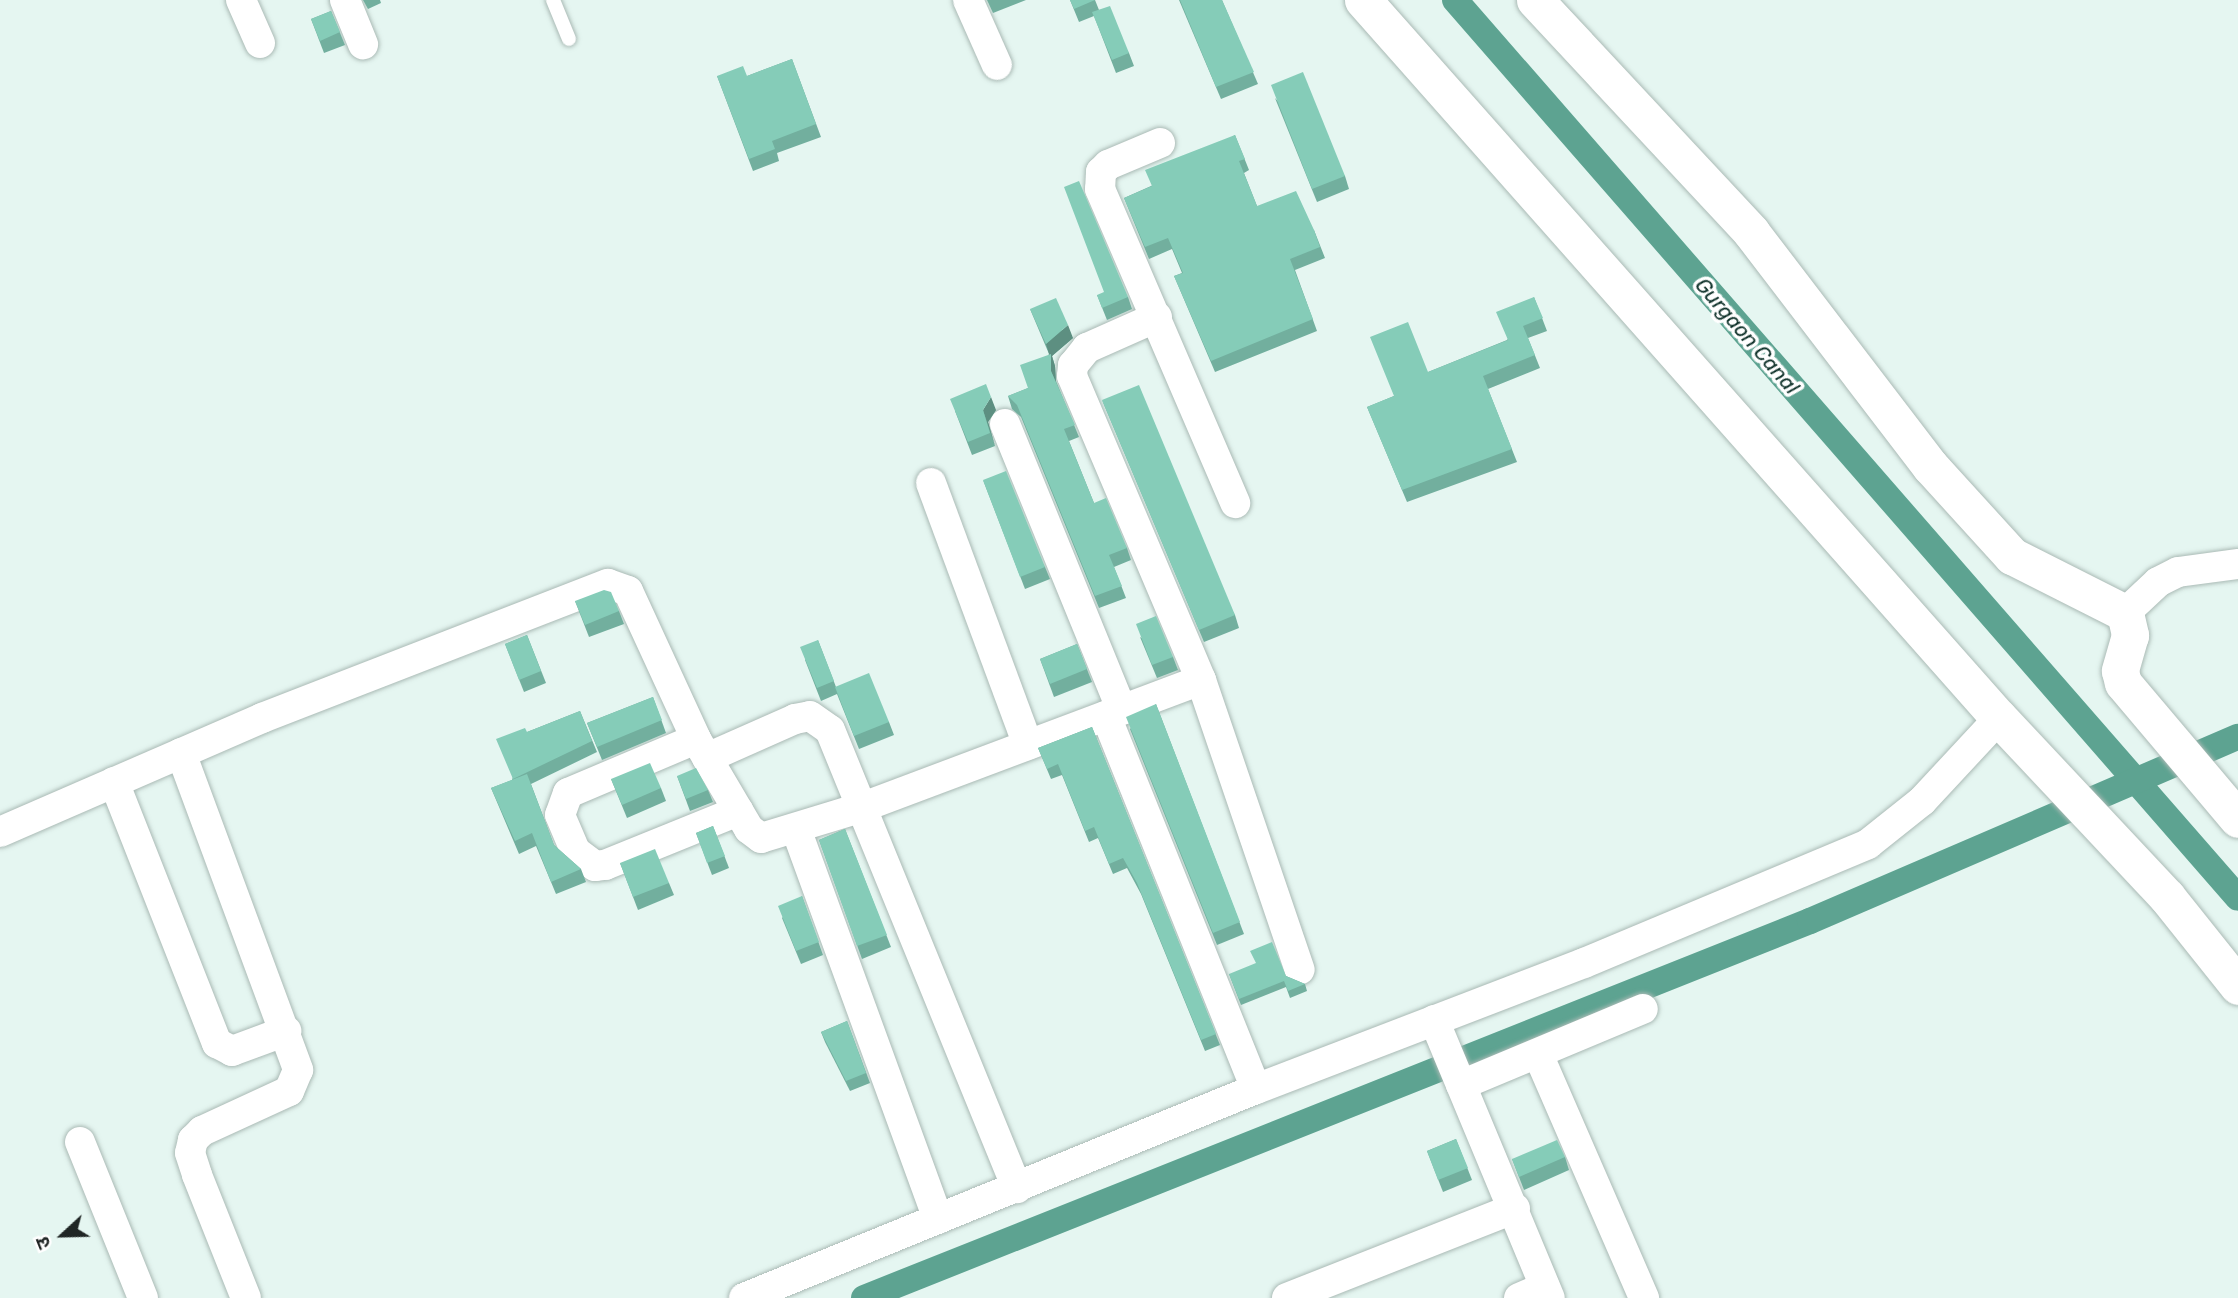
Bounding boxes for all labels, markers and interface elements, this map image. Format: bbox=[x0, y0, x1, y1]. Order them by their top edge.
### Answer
water label: Gurgaon Canal bbox=[1690, 273, 1804, 399]
north arrow bbox=[28, 1200, 98, 1270]
text: उ bbox=[30, 1234, 56, 1253]

